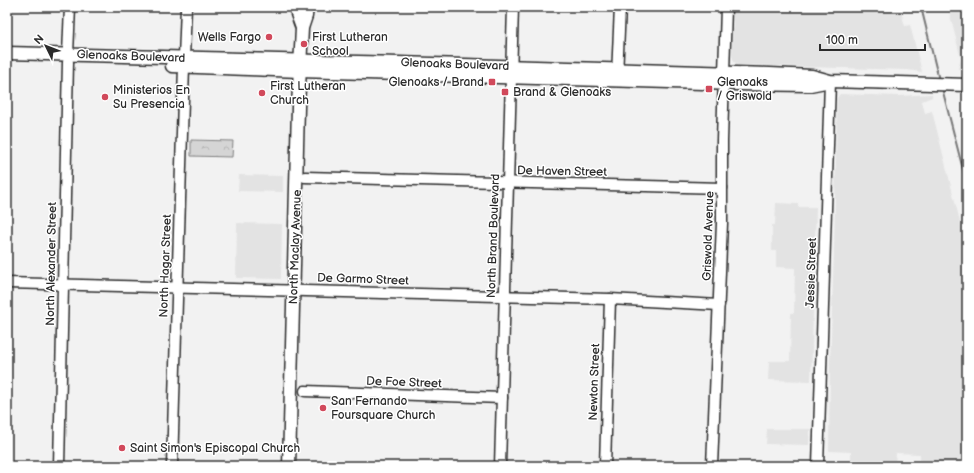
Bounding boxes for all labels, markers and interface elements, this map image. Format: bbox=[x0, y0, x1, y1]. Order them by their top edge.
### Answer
north arrow bbox=[26, 26, 66, 66]
scale bar bbox=[820, 26, 925, 52]
place label: Wells Fargo bbox=[198, 30, 261, 45]
place label: First Lutheran School bbox=[312, 30, 388, 59]
text: N bbox=[31, 32, 47, 47]
marker: Wells Fargo bbox=[264, 32, 274, 42]
text: 100 m bbox=[826, 33, 858, 48]
marker: First Lutheran School bbox=[299, 39, 309, 49]
street label: Glenoaks Boulevard bbox=[76, 47, 186, 66]
street label: Glenoaks Boulevard bbox=[400, 55, 510, 74]
place label: Glenoaks / Brand bbox=[388, 75, 484, 90]
place label: Glenoaks / Griswold bbox=[717, 75, 772, 104]
marker: Glenoaks / Brand bbox=[487, 77, 497, 87]
place label: First Lutheran Church bbox=[270, 79, 346, 108]
place label: Ministerios En Su Presencia bbox=[113, 83, 190, 112]
marker: Glenoaks / Griswold bbox=[704, 84, 714, 94]
place label: Brand & Glenoaks bbox=[513, 85, 611, 100]
marker: Brand & Glenoaks bbox=[500, 87, 510, 97]
marker: First Lutheran Church bbox=[257, 88, 267, 98]
marker: Ministerios En Su Presencia bbox=[100, 92, 110, 102]
street label: De Haven Street bbox=[517, 163, 607, 180]
street label: North Brand Boulevard bbox=[484, 173, 503, 298]
street label: North Maclay Avenue bbox=[286, 189, 305, 305]
street label: Griswold Avenue bbox=[699, 191, 718, 281]
street label: North Alexander Street bbox=[43, 202, 60, 326]
street label: North Hagar Street bbox=[156, 214, 175, 318]
street label: Jessie Street bbox=[803, 237, 820, 309]
street label: De Garmo Street bbox=[317, 270, 409, 289]
street label: Newton Street bbox=[586, 343, 603, 421]
street label: De Foe Street bbox=[366, 374, 442, 391]
place label: San Fernando Foursquare Church bbox=[331, 394, 436, 423]
marker: San Fernando Foursquare Church bbox=[318, 403, 328, 413]
place label: Saint Simon's Episcopal Church bbox=[130, 441, 300, 456]
marker: Saint Simon's Episcopal Church bbox=[117, 443, 127, 453]

